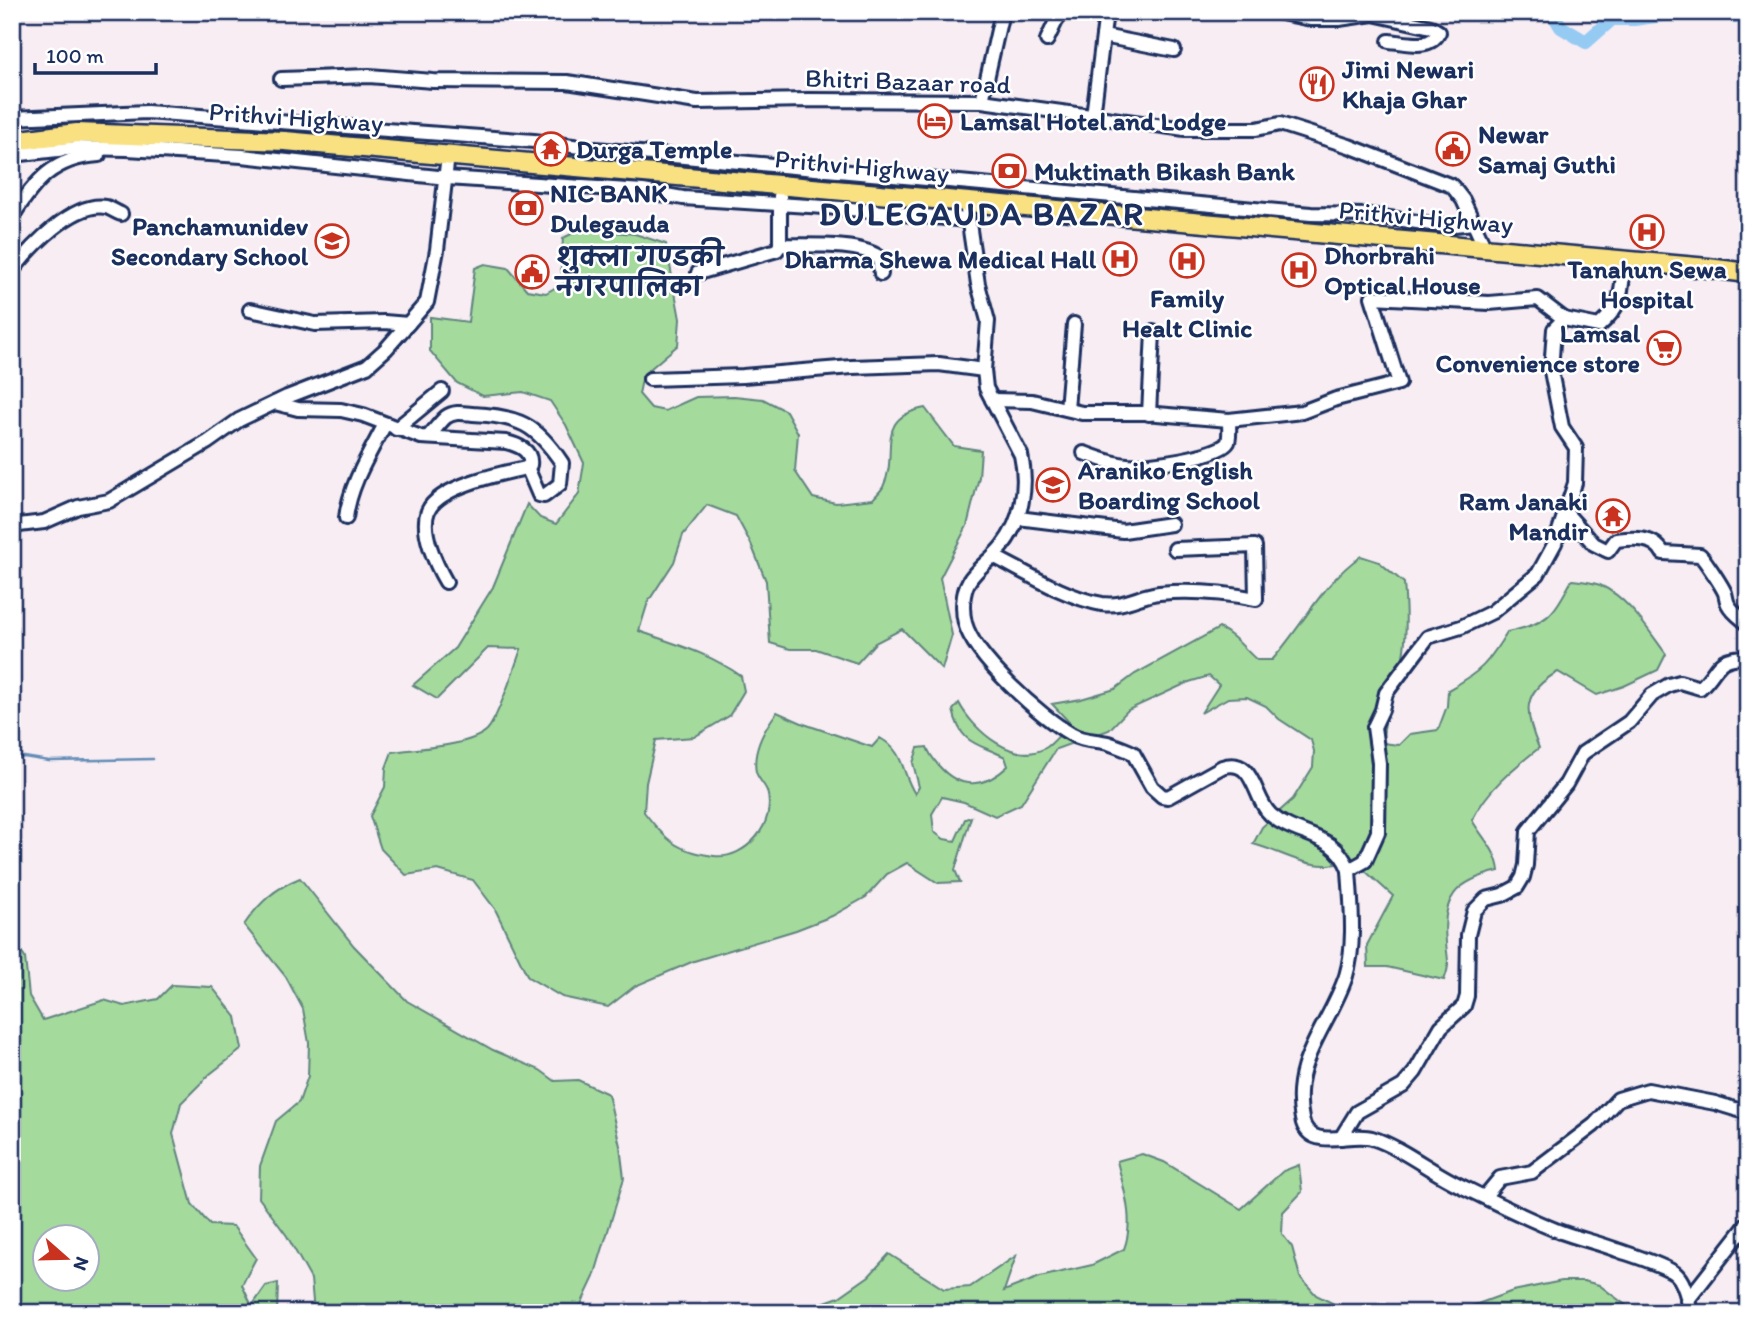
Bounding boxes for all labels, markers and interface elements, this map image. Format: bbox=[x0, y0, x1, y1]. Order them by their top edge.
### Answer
scale bar bbox=[35, 32, 156, 76]
text: 100 m bbox=[46, 43, 104, 68]
place label: Jimi Newari Khaja Ghar bbox=[1341, 53, 1474, 115]
street label: Bhitri Bazaar road bbox=[805, 61, 1012, 101]
restaurant icon: Jimi Newari Khaja Ghar bbox=[1298, 65, 1336, 103]
street label: Prithvi Highway bbox=[208, 95, 384, 139]
hotel icon: Lamsal Hotel and Lodge bbox=[916, 102, 954, 140]
place label: Lamsal Hotel and Lodge bbox=[960, 105, 1226, 137]
place label: Newar Samaj Guthi bbox=[1478, 118, 1616, 180]
temple icon: Durga Temple bbox=[532, 130, 570, 168]
public building icon: Newar Samaj Guthi bbox=[1434, 130, 1472, 168]
place label: Durga Temple bbox=[576, 133, 732, 165]
street label: Prithvi Highway bbox=[773, 142, 951, 190]
bank icon: Muktinath Bikash Bank bbox=[990, 152, 1028, 190]
place label: Muktinath Bikash Bank bbox=[1034, 155, 1295, 187]
place label: NIC BANK Dulegauda bbox=[550, 177, 670, 239]
bank icon: NIC BANK Dulegauda bbox=[507, 189, 545, 227]
street label: Prithvi Highway bbox=[1337, 193, 1515, 241]
district label: DULEGAUDA BAZAR bbox=[819, 194, 1145, 233]
place label: Panchamunidev Secondary School bbox=[111, 210, 309, 272]
hospital icon: Tanahun Sewa Hospital bbox=[1628, 213, 1666, 251]
school or university icon: Panchamunidev Secondary School bbox=[313, 222, 351, 260]
place label: शुक्ला गण्डकी नगरपालिका bbox=[554, 237, 725, 303]
place label: Dhorbrahi Optical House bbox=[1324, 239, 1481, 301]
hospital icon: Dharma Shewa Medical Hall bbox=[1101, 240, 1139, 278]
hospital icon: Family Healt Clinic bbox=[1168, 242, 1206, 280]
place label: Dharma Shewa Medical Hall bbox=[784, 243, 1097, 275]
hospital icon: Dhorbrahi Optical House bbox=[1280, 251, 1318, 289]
public building icon: शुक्ला गण्डकी नगरपालिका bbox=[513, 253, 551, 291]
place label: Tanahun Sewa Hospital bbox=[1567, 253, 1727, 315]
place label: Family Healt Clinic bbox=[1122, 282, 1252, 344]
place label: Lamsal Convenience store bbox=[1436, 317, 1641, 379]
supermarket icon: Lamsal Convenience store bbox=[1645, 329, 1683, 367]
place label: Araniko English Boarding School bbox=[1077, 454, 1260, 516]
school or university icon: Araniko English Boarding School bbox=[1034, 466, 1072, 504]
place label: Ram Janaki Mandir bbox=[1459, 485, 1589, 547]
temple icon: Ram Janaki Mandir bbox=[1594, 497, 1632, 535]
north arrow bbox=[32, 1224, 102, 1294]
text: N bbox=[69, 1254, 95, 1274]

